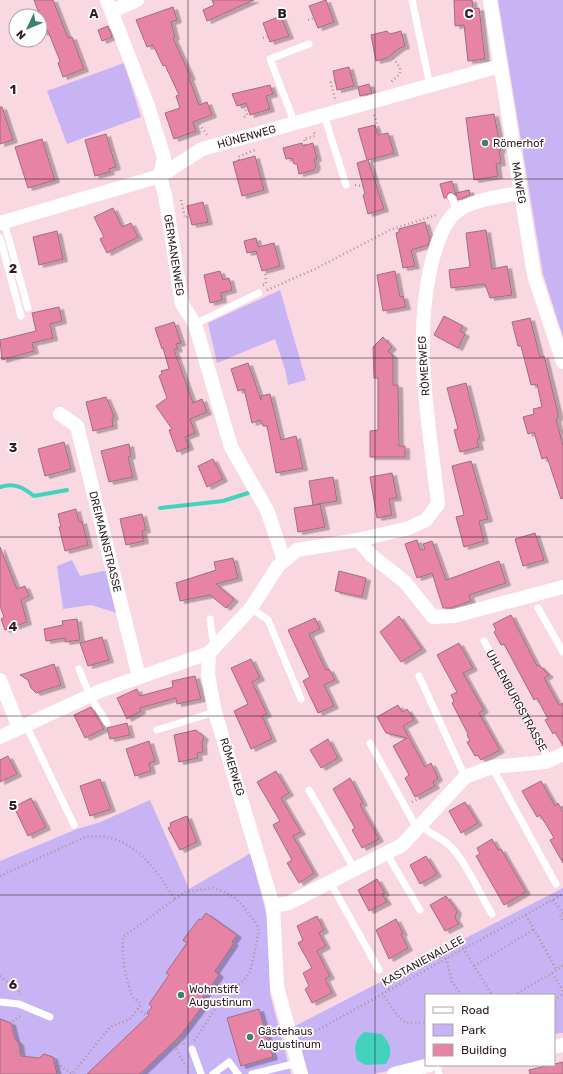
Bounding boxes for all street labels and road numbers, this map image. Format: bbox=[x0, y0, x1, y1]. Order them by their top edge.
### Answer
street label: HÜNENWEG bbox=[216, 122, 277, 151]
street label: MAIWEG bbox=[509, 161, 529, 204]
street label: GERMANENWEG bbox=[162, 213, 187, 297]
street label: RÖMERWEG bbox=[415, 336, 433, 396]
street label: DREIMANNSTRASSE bbox=[87, 490, 124, 594]
street label: UHLENBURGSTRASSE bbox=[484, 648, 550, 754]
street label: RÖMERWEG bbox=[217, 736, 247, 798]
street label: KASTANIENALLEE bbox=[380, 933, 466, 989]

